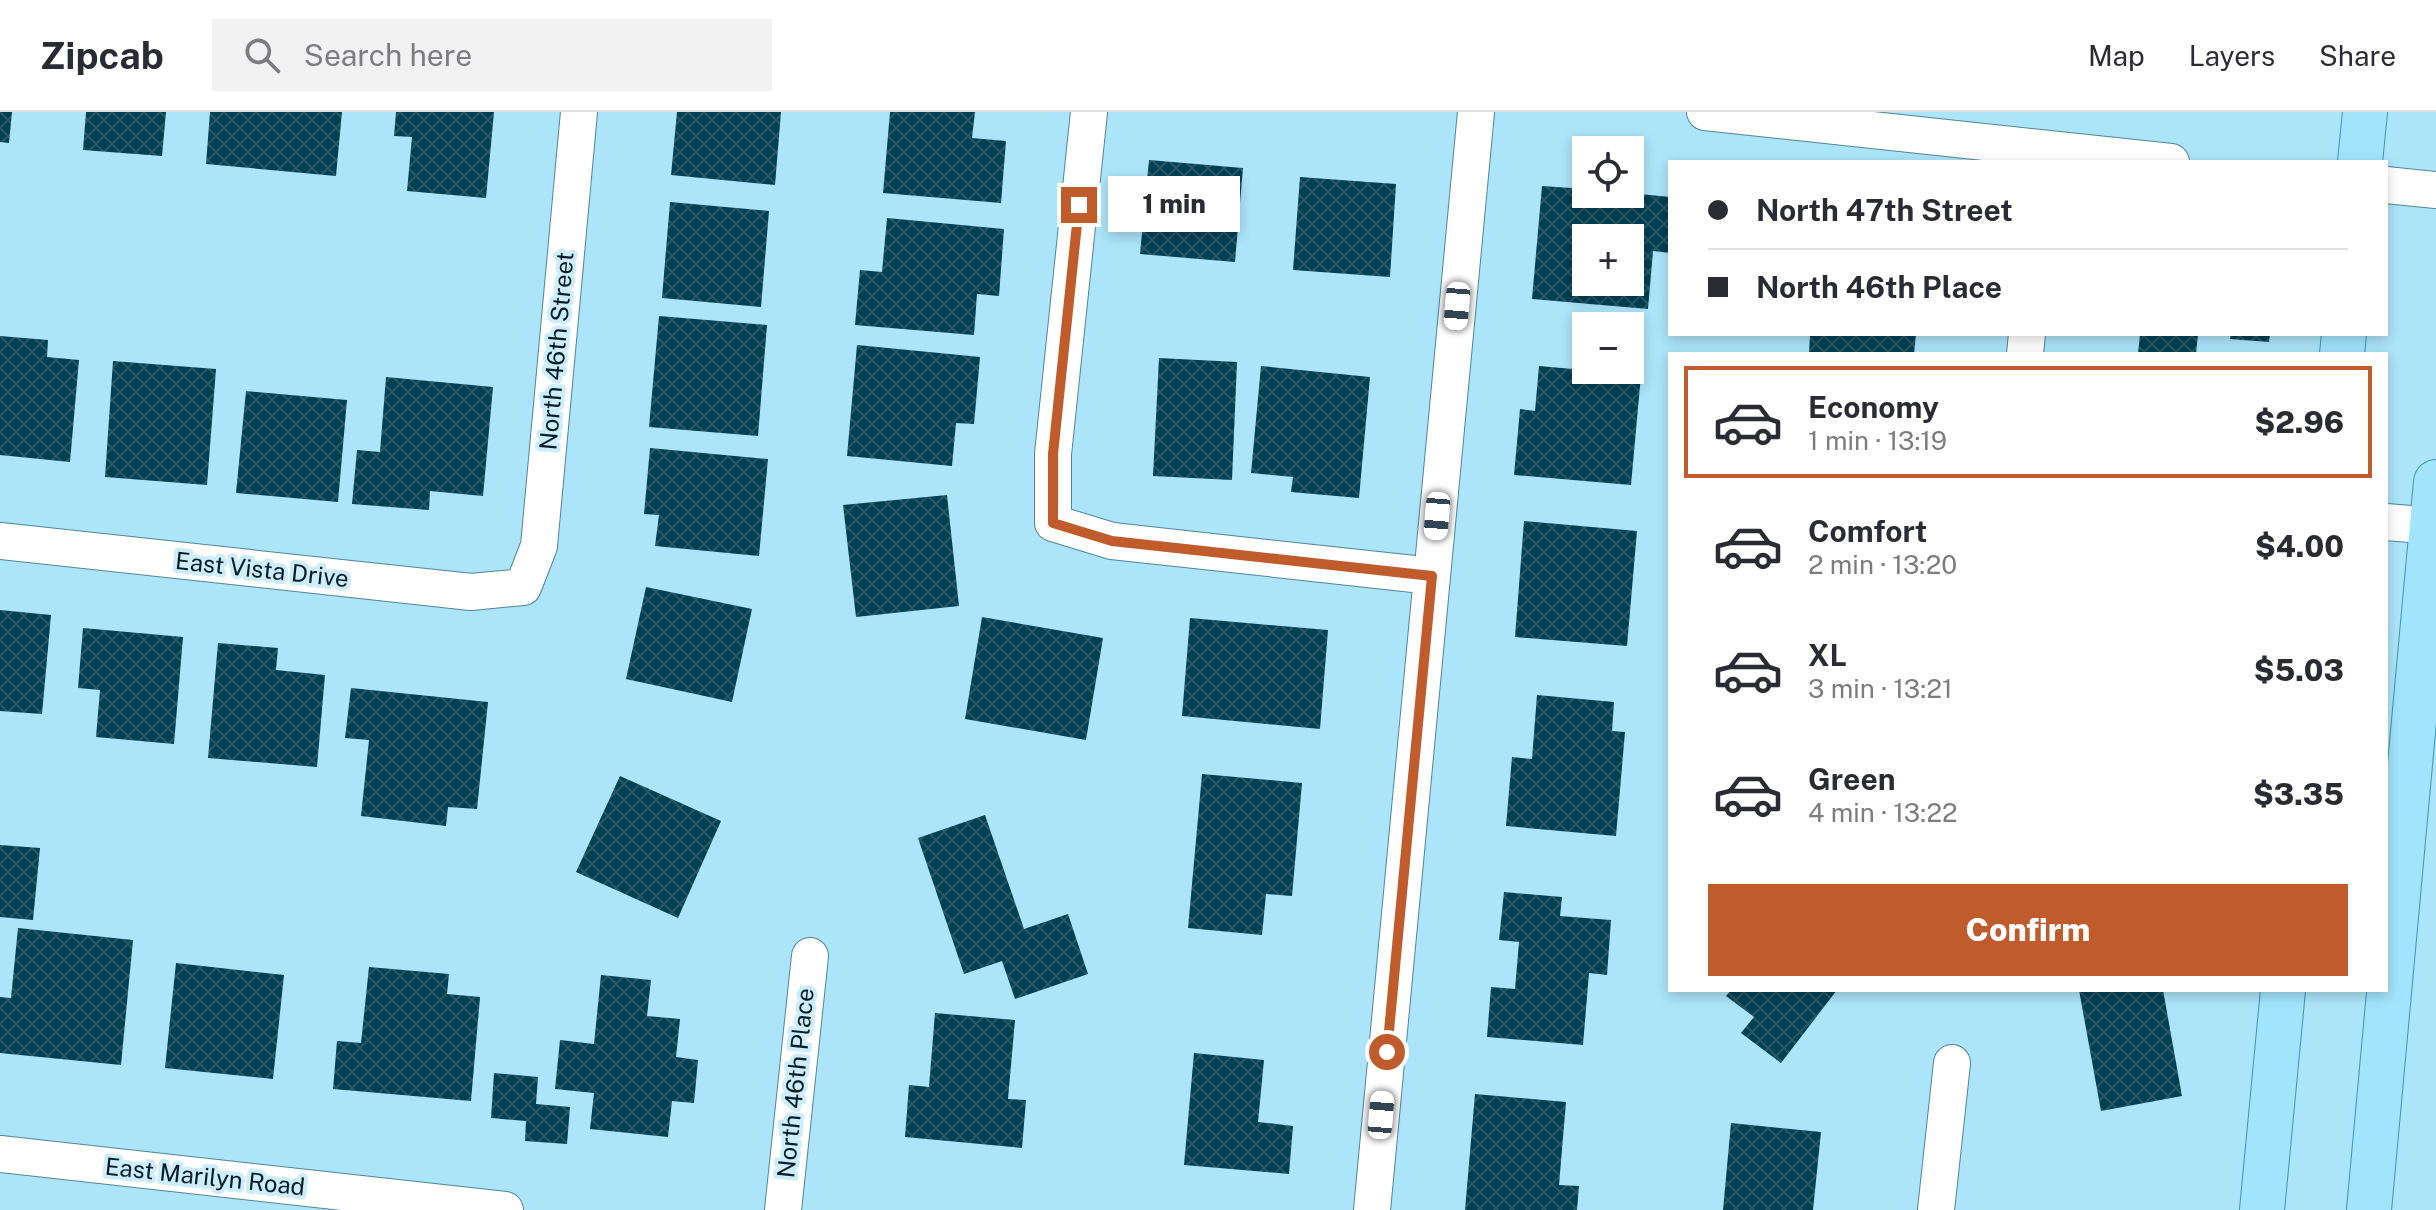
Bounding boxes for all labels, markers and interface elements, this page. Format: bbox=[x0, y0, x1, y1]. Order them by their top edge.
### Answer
search box bbox=[212, 19, 772, 91]
text: Zipcab bbox=[40, 33, 164, 78]
icon: search bbox=[240, 33, 284, 77]
text: Search here bbox=[304, 37, 472, 73]
text: Map bbox=[2088, 39, 2145, 72]
text: Layers bbox=[2189, 39, 2275, 72]
text: Share bbox=[2319, 39, 2396, 72]
map controls bbox=[1572, 136, 1644, 384]
button: locate bbox=[1572, 136, 1644, 208]
callout: 1 min bbox=[1107, 177, 1239, 233]
route end bbox=[1061, 187, 1097, 223]
text: 1 min bbox=[1142, 188, 1206, 219]
text: North 47th Street bbox=[1756, 192, 2013, 228]
button: + bbox=[1572, 224, 1644, 296]
street label: North 46th Street bbox=[533, 251, 579, 451]
text: North 46th Place bbox=[1756, 269, 2002, 305]
car bbox=[1443, 281, 1471, 331]
button: − bbox=[1572, 312, 1644, 384]
icon: car bbox=[1712, 386, 1784, 458]
text: Economy bbox=[1808, 389, 1939, 425]
text: $2.96 bbox=[2254, 404, 2344, 440]
text: 1 min · 13:19 bbox=[1808, 425, 1947, 456]
car bbox=[1423, 491, 1451, 541]
icon: car bbox=[1712, 510, 1784, 582]
text: Comfort bbox=[1808, 513, 1927, 549]
text: $4.00 bbox=[2255, 528, 2344, 564]
street label: East Vista Drive bbox=[174, 546, 350, 592]
text: 2 min · 13:20 bbox=[1808, 549, 1957, 580]
icon: car bbox=[1712, 634, 1784, 706]
text: XL bbox=[1808, 637, 1847, 673]
text: $5.03 bbox=[2254, 652, 2344, 688]
text: 3 min · 13:21 bbox=[1808, 673, 1953, 704]
icon: car bbox=[1712, 758, 1784, 830]
text: Green bbox=[1808, 761, 1895, 797]
text: $3.35 bbox=[2253, 776, 2344, 812]
text: 4 min · 13:22 bbox=[1808, 797, 1958, 828]
button: Confirm bbox=[1708, 884, 2348, 976]
street label: North 46th Place bbox=[771, 987, 819, 1179]
route start bbox=[1369, 1034, 1405, 1070]
car bbox=[1367, 1090, 1395, 1140]
street label: East Marilyn Road bbox=[104, 1152, 307, 1200]

